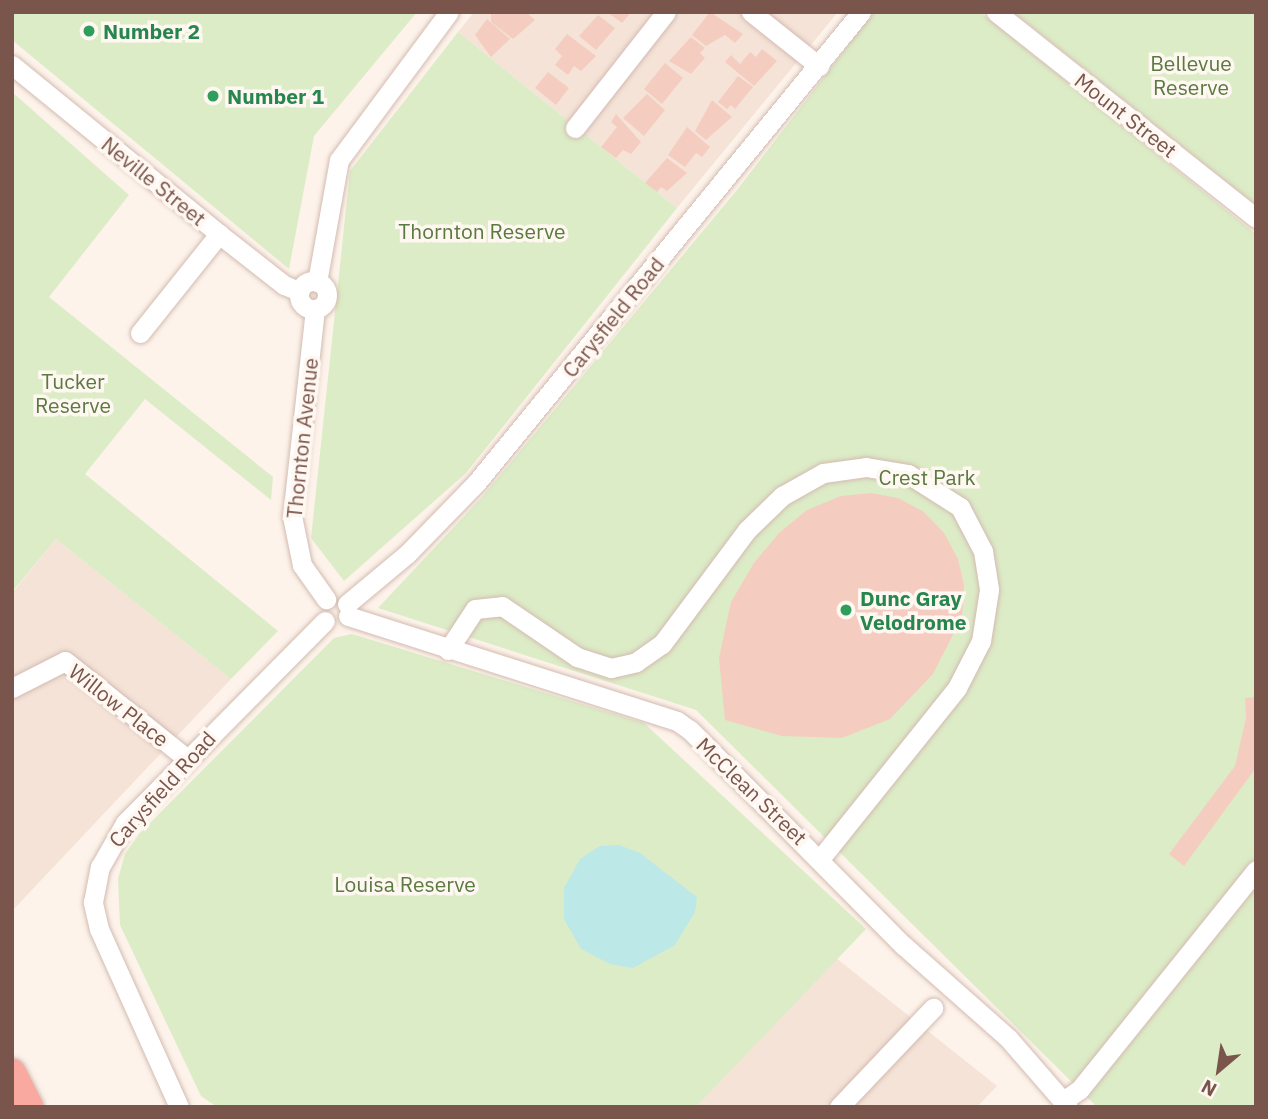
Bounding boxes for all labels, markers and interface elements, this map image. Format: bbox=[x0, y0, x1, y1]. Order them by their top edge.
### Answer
place label: Number 2 bbox=[103, 18, 200, 44]
marker: Number 2 bbox=[81, 23, 97, 39]
park label: Bellevue Reserve bbox=[1150, 50, 1232, 100]
street label: Mount Street bbox=[1070, 67, 1182, 163]
place label: Number 1 bbox=[227, 83, 324, 109]
marker: Number 1 bbox=[205, 88, 221, 104]
street label: Neville Street bbox=[97, 131, 211, 231]
park label: Thornton Reserve bbox=[398, 218, 566, 244]
street label: Carysfield Road bbox=[557, 252, 669, 382]
street label: Thornton Avenue bbox=[281, 356, 323, 520]
park label: Tucker Reserve bbox=[35, 368, 111, 418]
park label: Crest Park bbox=[878, 464, 976, 490]
place label: Dunc Gray Velodrome bbox=[860, 585, 966, 635]
marker: Dunc Gray Velodrome bbox=[838, 602, 854, 618]
street label: Willow Place bbox=[64, 658, 174, 752]
street label: Carysfield Road bbox=[103, 726, 221, 852]
street label: McClean Street bbox=[692, 732, 812, 850]
park label: Louisa Reserve bbox=[334, 871, 476, 897]
north arrow bbox=[1184, 1035, 1254, 1105]
text: N bbox=[1197, 1075, 1221, 1102]

